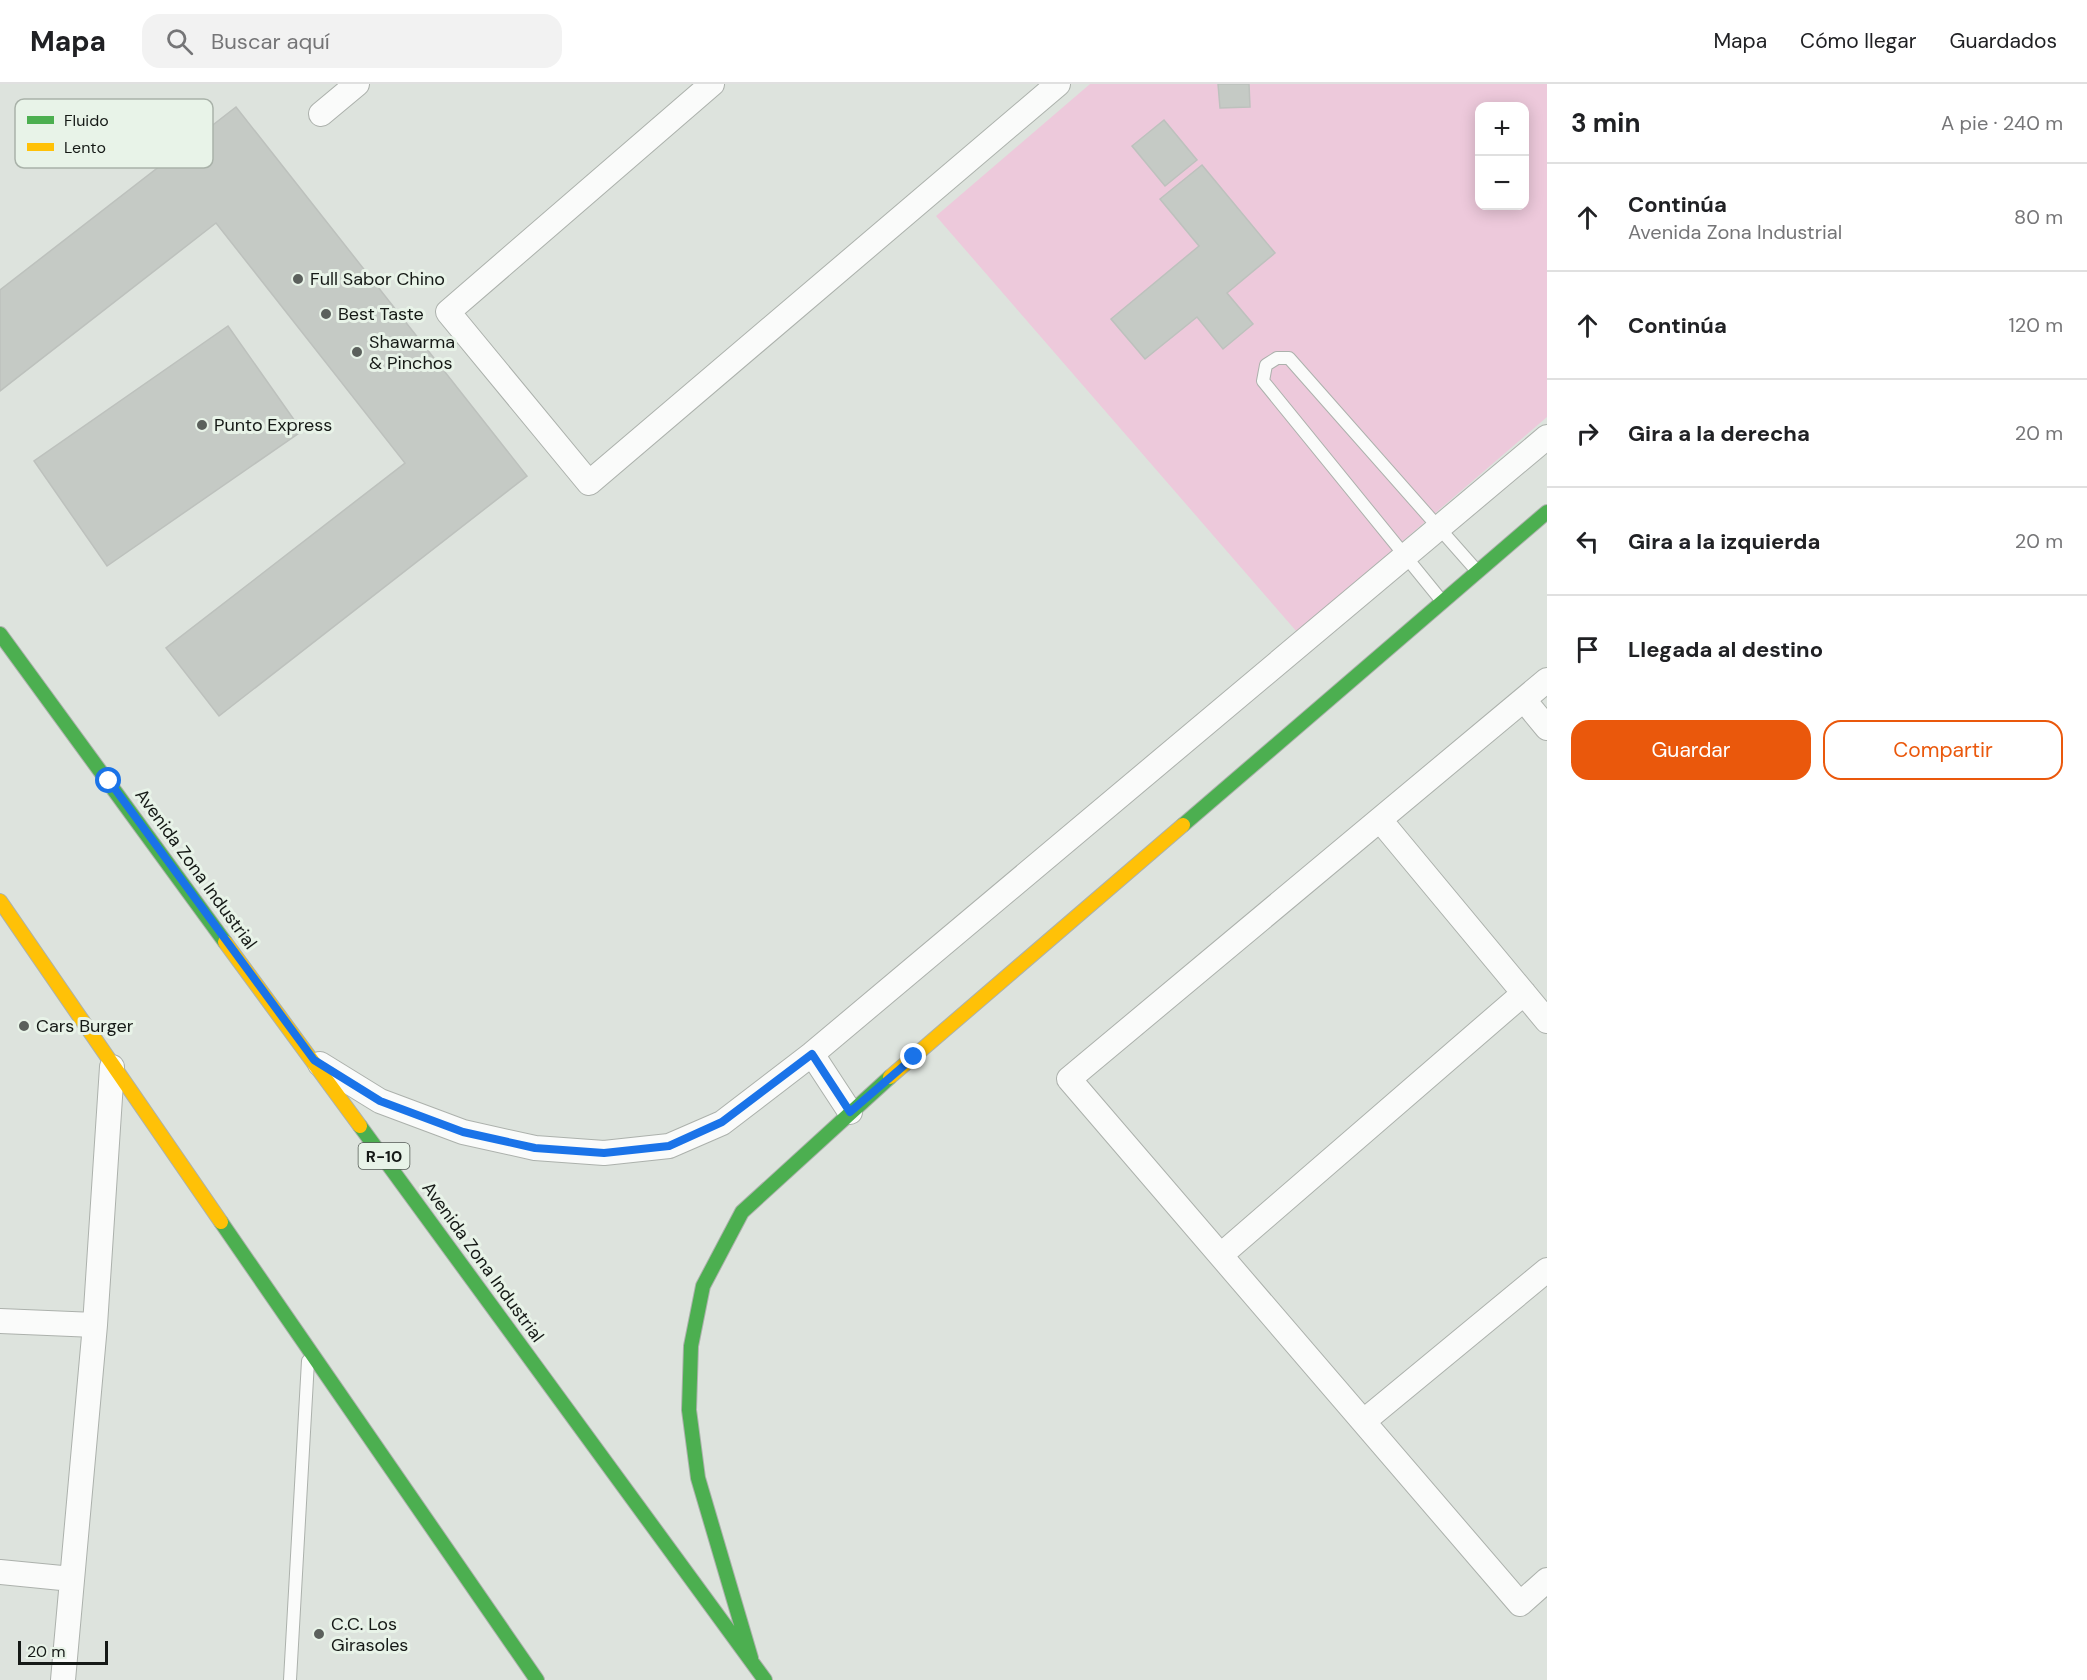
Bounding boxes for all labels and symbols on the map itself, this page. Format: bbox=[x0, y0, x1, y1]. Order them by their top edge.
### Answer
legend bbox=[15, 99, 213, 168]
text: Fluido bbox=[64, 110, 109, 131]
text: Lento bbox=[64, 137, 106, 158]
place label: Full Sabor Chino bbox=[310, 267, 445, 291]
marker: Full Sabor Chino bbox=[291, 272, 305, 286]
place label: Best Taste bbox=[338, 302, 424, 326]
marker: Best Taste bbox=[319, 307, 333, 321]
place label: Shawarma & Pinchos bbox=[369, 330, 455, 375]
marker: Shawarma & Pinchos bbox=[350, 345, 364, 359]
place label: Punto Express bbox=[214, 413, 332, 437]
marker: Punto Express bbox=[195, 418, 209, 432]
route start bbox=[95, 767, 121, 793]
street label: Avenida Zona Industrial bbox=[130, 784, 262, 954]
place label: Cars Burger bbox=[36, 1014, 134, 1038]
marker: Cars Burger bbox=[17, 1019, 31, 1033]
route end bbox=[900, 1043, 926, 1069]
road number: R-10 bbox=[358, 1143, 410, 1169]
street label: Avenida Zona Industrial bbox=[417, 1177, 549, 1347]
place label: C.C. Los Girasoles bbox=[331, 1612, 408, 1657]
marker: C.C. Los Girasoles bbox=[312, 1627, 326, 1641]
scale bar bbox=[18, 1638, 108, 1666]

